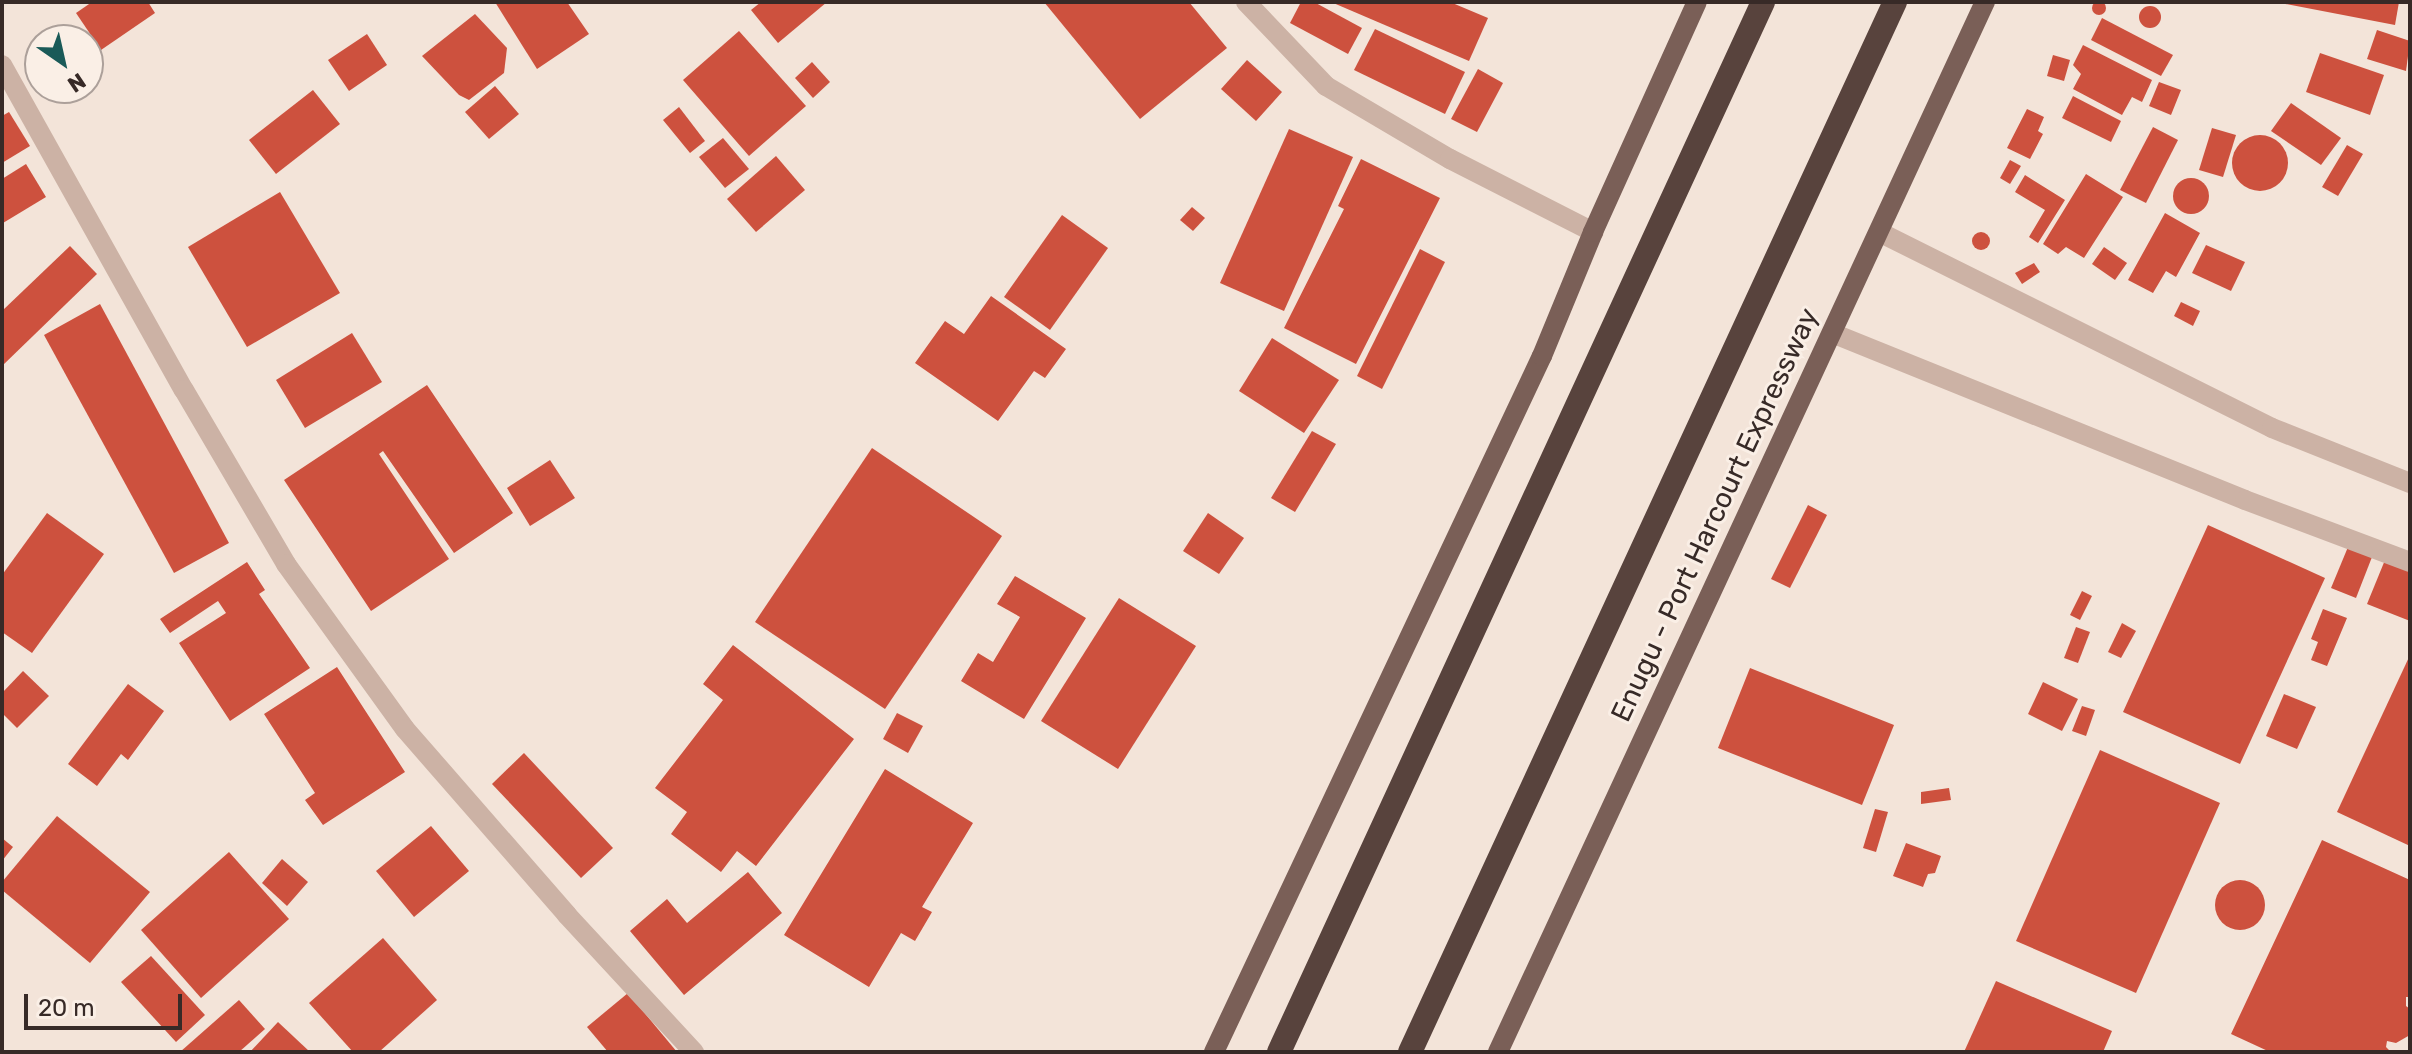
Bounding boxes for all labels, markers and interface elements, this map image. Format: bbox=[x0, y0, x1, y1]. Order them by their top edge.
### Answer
north arrow bbox=[24, 24, 104, 104]
text: N bbox=[62, 67, 91, 98]
street label: Enugu - Port Harcourt Expressway bbox=[1604, 303, 1826, 727]
scale bar bbox=[28, 978, 186, 1028]
text: 20 m bbox=[38, 994, 95, 1022]

